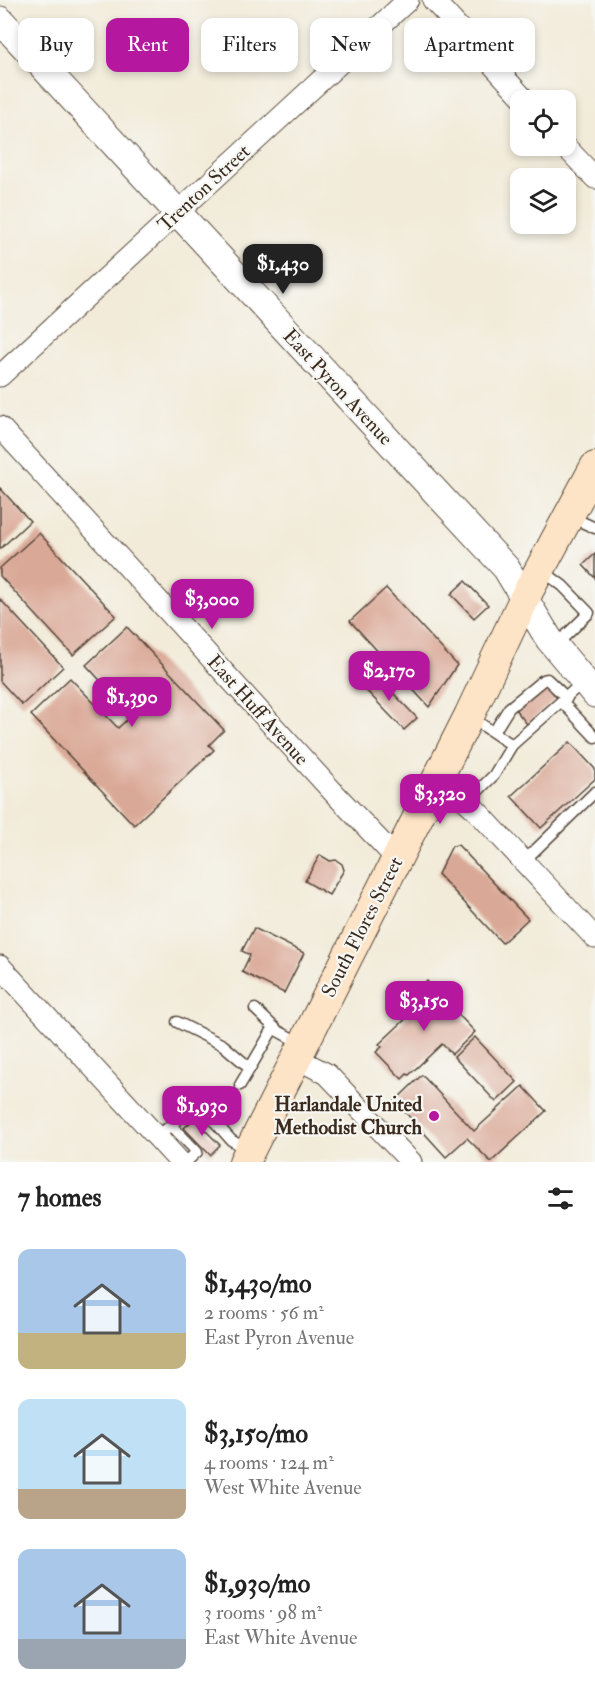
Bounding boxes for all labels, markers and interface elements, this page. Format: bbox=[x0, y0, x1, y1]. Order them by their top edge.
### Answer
chip: Buy bbox=[18, 18, 94, 72]
chip: Rent bbox=[106, 18, 189, 72]
chip: Filters bbox=[201, 18, 298, 72]
chip: New bbox=[310, 18, 392, 72]
chip: Apartment bbox=[404, 18, 535, 72]
map controls bbox=[510, 90, 576, 234]
button: locate bbox=[510, 90, 576, 156]
street label: Trenton Street bbox=[153, 138, 256, 237]
button: layers bbox=[510, 168, 576, 234]
pin: $1,430 bbox=[234, 244, 332, 295]
text: $1,430 bbox=[257, 251, 309, 276]
street label: East Pyron Avenue bbox=[278, 324, 398, 450]
pin: $3,000 bbox=[163, 579, 261, 630]
text: $3,000 bbox=[185, 586, 239, 611]
street label: East Huff Avenue bbox=[202, 650, 314, 770]
pin: $2,170 bbox=[340, 651, 438, 702]
text: $2,170 bbox=[363, 658, 415, 683]
pin: $1,390 bbox=[83, 677, 181, 728]
text: $1,390 bbox=[106, 684, 158, 709]
pin: $3,320 bbox=[391, 774, 489, 825]
text: $3,320 bbox=[414, 781, 466, 806]
street label: South Flores Street bbox=[316, 852, 408, 1001]
pin: $3,150 bbox=[375, 981, 473, 1032]
text: $3,150 bbox=[399, 988, 449, 1013]
pin: $1,930 bbox=[153, 1086, 251, 1137]
place label: Harlandale United Methodist Church bbox=[273, 1092, 423, 1140]
text: $1,930 bbox=[176, 1093, 228, 1118]
marker: Harlandale United Methodist Church bbox=[427, 1109, 441, 1123]
text: 7 homes bbox=[18, 1182, 101, 1214]
icon: filters bbox=[544, 1182, 577, 1215]
text: $1,430/mo bbox=[204, 1268, 311, 1300]
icon: home bbox=[66, 1273, 138, 1345]
text: 2 rooms · 56 m² bbox=[204, 1300, 324, 1325]
text: East Pyron Avenue bbox=[204, 1325, 354, 1350]
text: $3,150/mo bbox=[204, 1418, 308, 1450]
icon: home bbox=[66, 1423, 138, 1495]
text: 4 rooms · 124 m² bbox=[204, 1450, 334, 1475]
text: West White Avenue bbox=[204, 1475, 362, 1500]
text: $1,930/mo bbox=[204, 1568, 310, 1600]
icon: home bbox=[66, 1573, 138, 1645]
text: 3 rooms · 98 m² bbox=[204, 1600, 322, 1625]
text: East White Avenue bbox=[204, 1625, 357, 1650]

